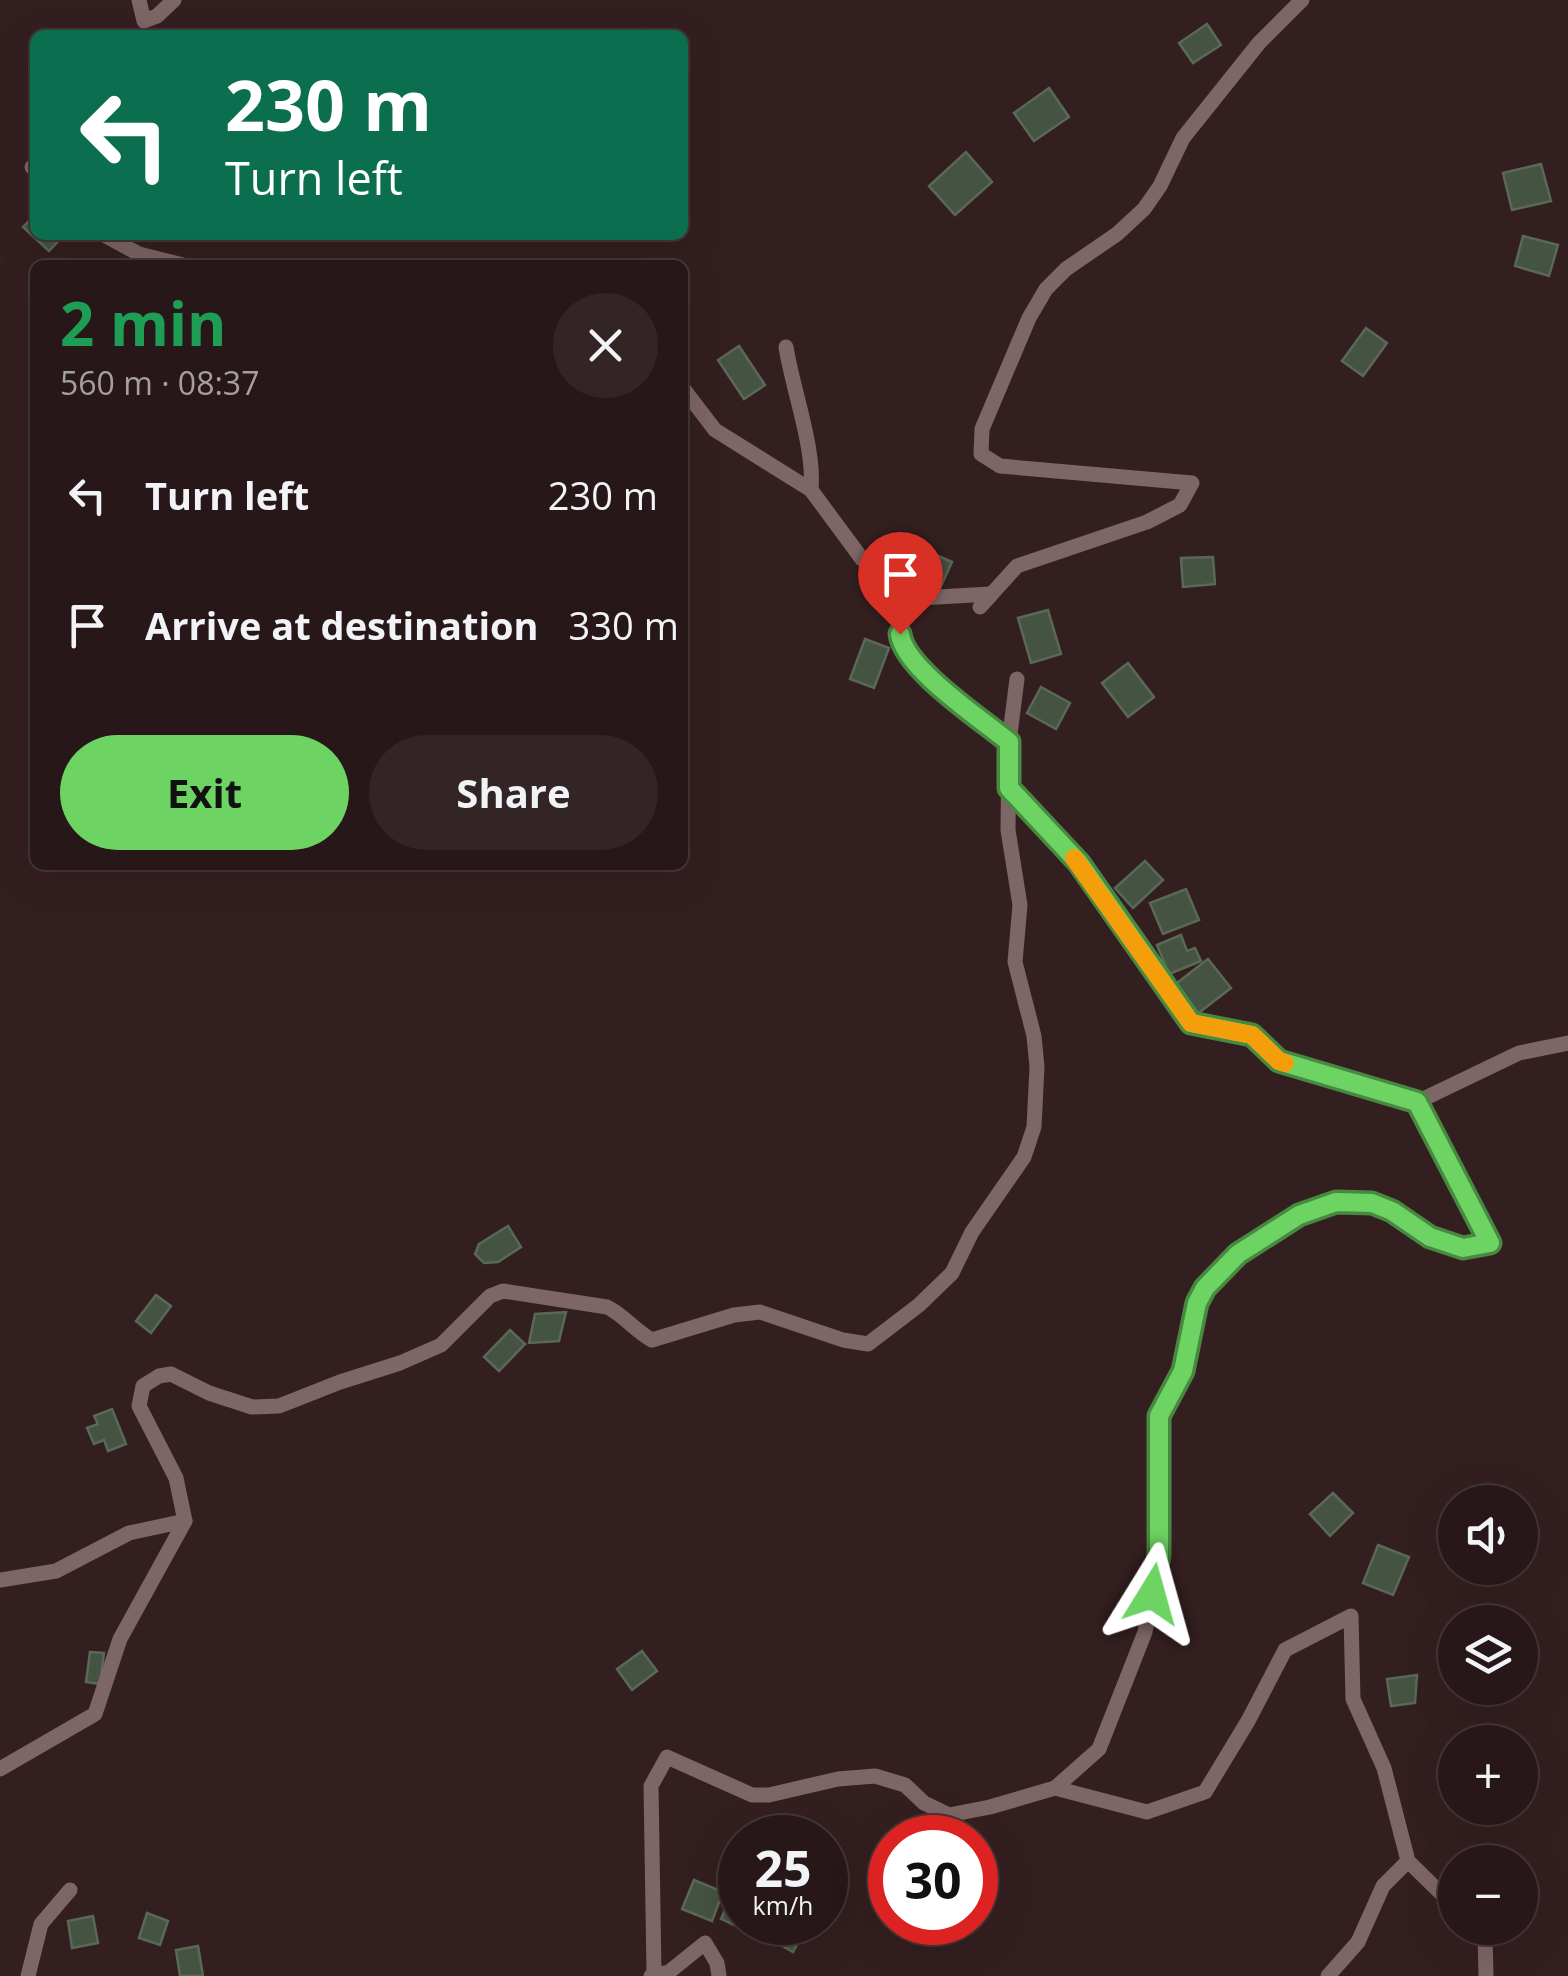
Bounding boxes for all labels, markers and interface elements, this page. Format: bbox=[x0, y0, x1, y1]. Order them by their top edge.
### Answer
text: 230 m bbox=[225, 56, 432, 152]
icon: left bbox=[60, 70, 190, 200]
text: Turn left bbox=[225, 147, 403, 208]
text: 2 min bbox=[60, 282, 227, 364]
button: close bbox=[553, 293, 658, 398]
text: 560 m · 08:37 bbox=[60, 361, 259, 404]
icon: left bbox=[60, 468, 115, 523]
text: Turn left bbox=[145, 469, 309, 521]
text: 230 m bbox=[548, 469, 658, 521]
pin bbox=[858, 532, 943, 635]
icon: arrive bbox=[873, 547, 928, 602]
icon: arrive bbox=[60, 598, 115, 653]
text: Arrive at destination bbox=[145, 599, 539, 651]
text: 330 m bbox=[569, 599, 679, 651]
button: Exit bbox=[60, 735, 349, 850]
button: Share bbox=[369, 735, 658, 850]
map controls bbox=[1438, 1485, 1538, 1945]
button: sound bbox=[1438, 1485, 1538, 1585]
position arrow bbox=[1100, 1542, 1204, 1646]
button: layers bbox=[1438, 1605, 1538, 1705]
button: + bbox=[1438, 1725, 1538, 1825]
speed limit sign: 30 bbox=[868, 1815, 998, 1945]
text: 25 bbox=[754, 1834, 812, 1902]
button: − bbox=[1438, 1845, 1538, 1945]
text: km/h bbox=[753, 1888, 813, 1922]

